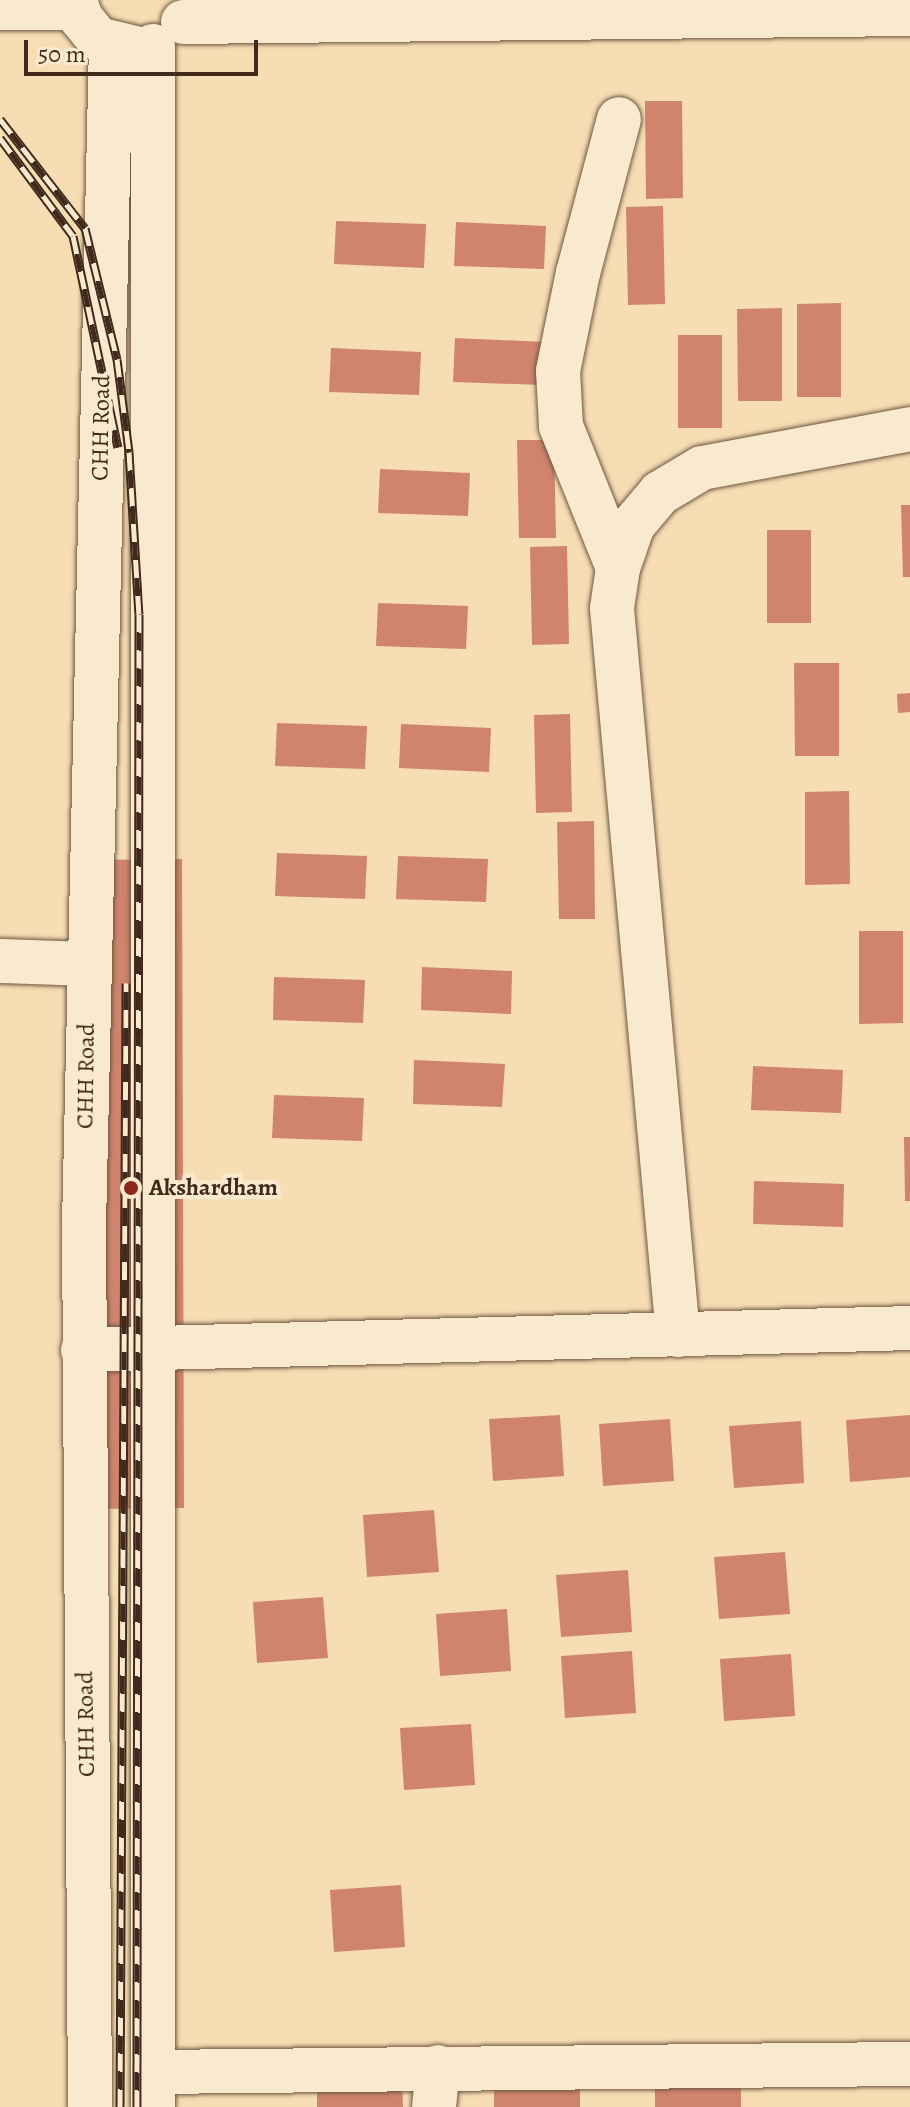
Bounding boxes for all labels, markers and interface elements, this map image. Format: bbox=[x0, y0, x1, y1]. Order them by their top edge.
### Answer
scale bar bbox=[28, 24, 262, 74]
text: 50 m bbox=[38, 38, 86, 70]
street label: CHH Road bbox=[86, 375, 116, 481]
street label: CHH Road bbox=[71, 1023, 101, 1129]
place label: Akshardham bbox=[149, 1174, 278, 1202]
marker: Akshardham bbox=[120, 1177, 142, 1199]
street label: CHH Road bbox=[71, 1671, 101, 1777]

